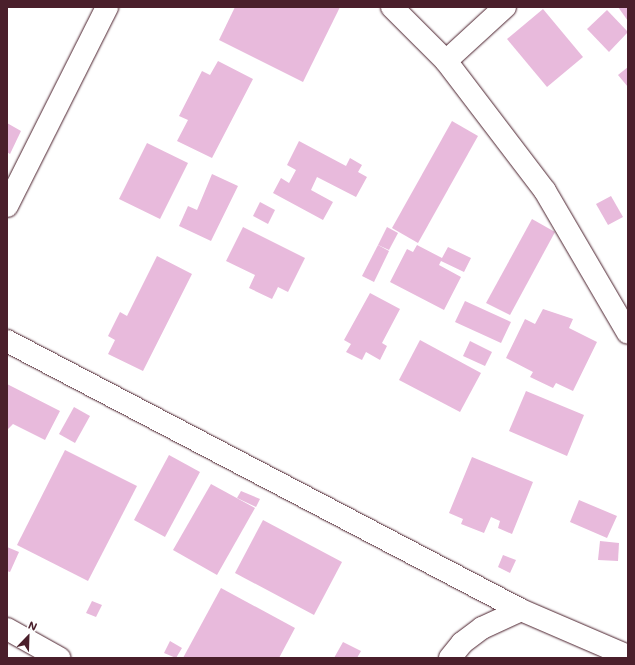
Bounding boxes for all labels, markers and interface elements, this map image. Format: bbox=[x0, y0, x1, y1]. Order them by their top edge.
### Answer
north arrow bbox=[8, 617, 48, 657]
text: N bbox=[26, 617, 40, 634]

